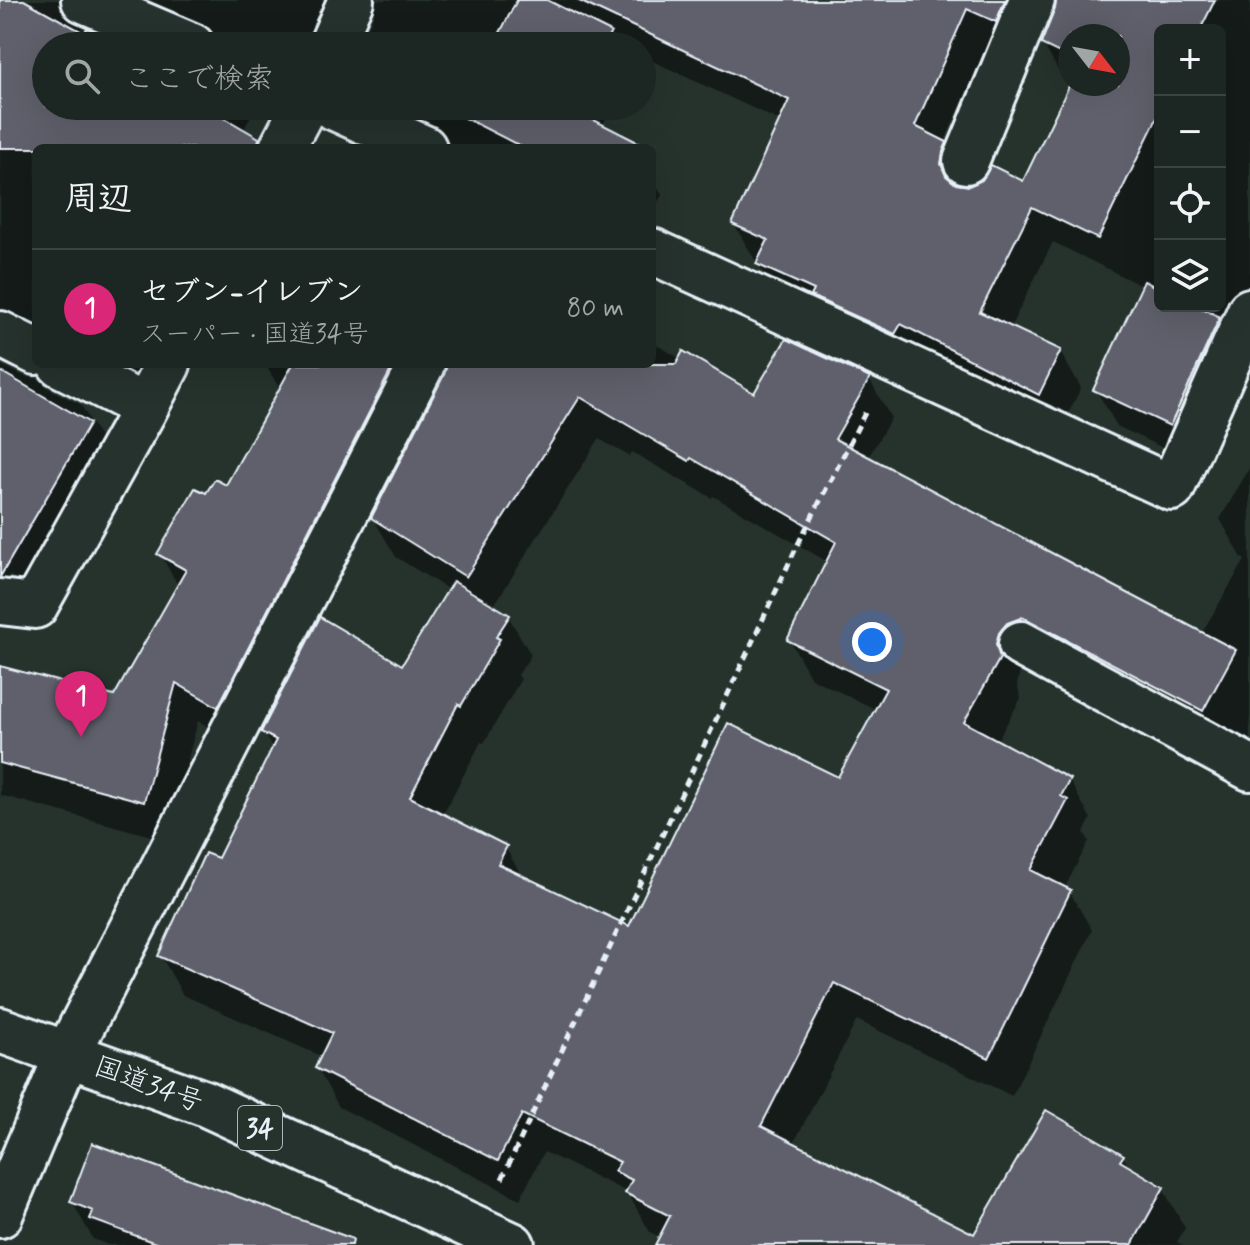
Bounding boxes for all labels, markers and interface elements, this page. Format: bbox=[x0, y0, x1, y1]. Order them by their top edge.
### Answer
north arrow bbox=[1058, 24, 1130, 96]
map controls bbox=[1154, 24, 1226, 312]
button: + bbox=[1154, 24, 1226, 96]
search box bbox=[32, 32, 656, 120]
icon: search bbox=[60, 54, 104, 98]
text: ここで検索 bbox=[124, 60, 274, 99]
button: − bbox=[1154, 96, 1226, 168]
button: locate bbox=[1154, 168, 1226, 240]
text: 周辺 bbox=[64, 177, 132, 222]
button: layers bbox=[1154, 240, 1226, 312]
text: セブン-イレブン bbox=[140, 273, 363, 312]
text: 1 bbox=[84, 292, 96, 326]
text: 80 m bbox=[567, 292, 624, 326]
text: スーパー · 国道34号 bbox=[140, 318, 369, 352]
your location bbox=[852, 622, 892, 662]
pin: 1 bbox=[55, 671, 107, 737]
street label: 国道34号 bbox=[88, 1049, 208, 1122]
road number: 34 bbox=[238, 1106, 282, 1150]

